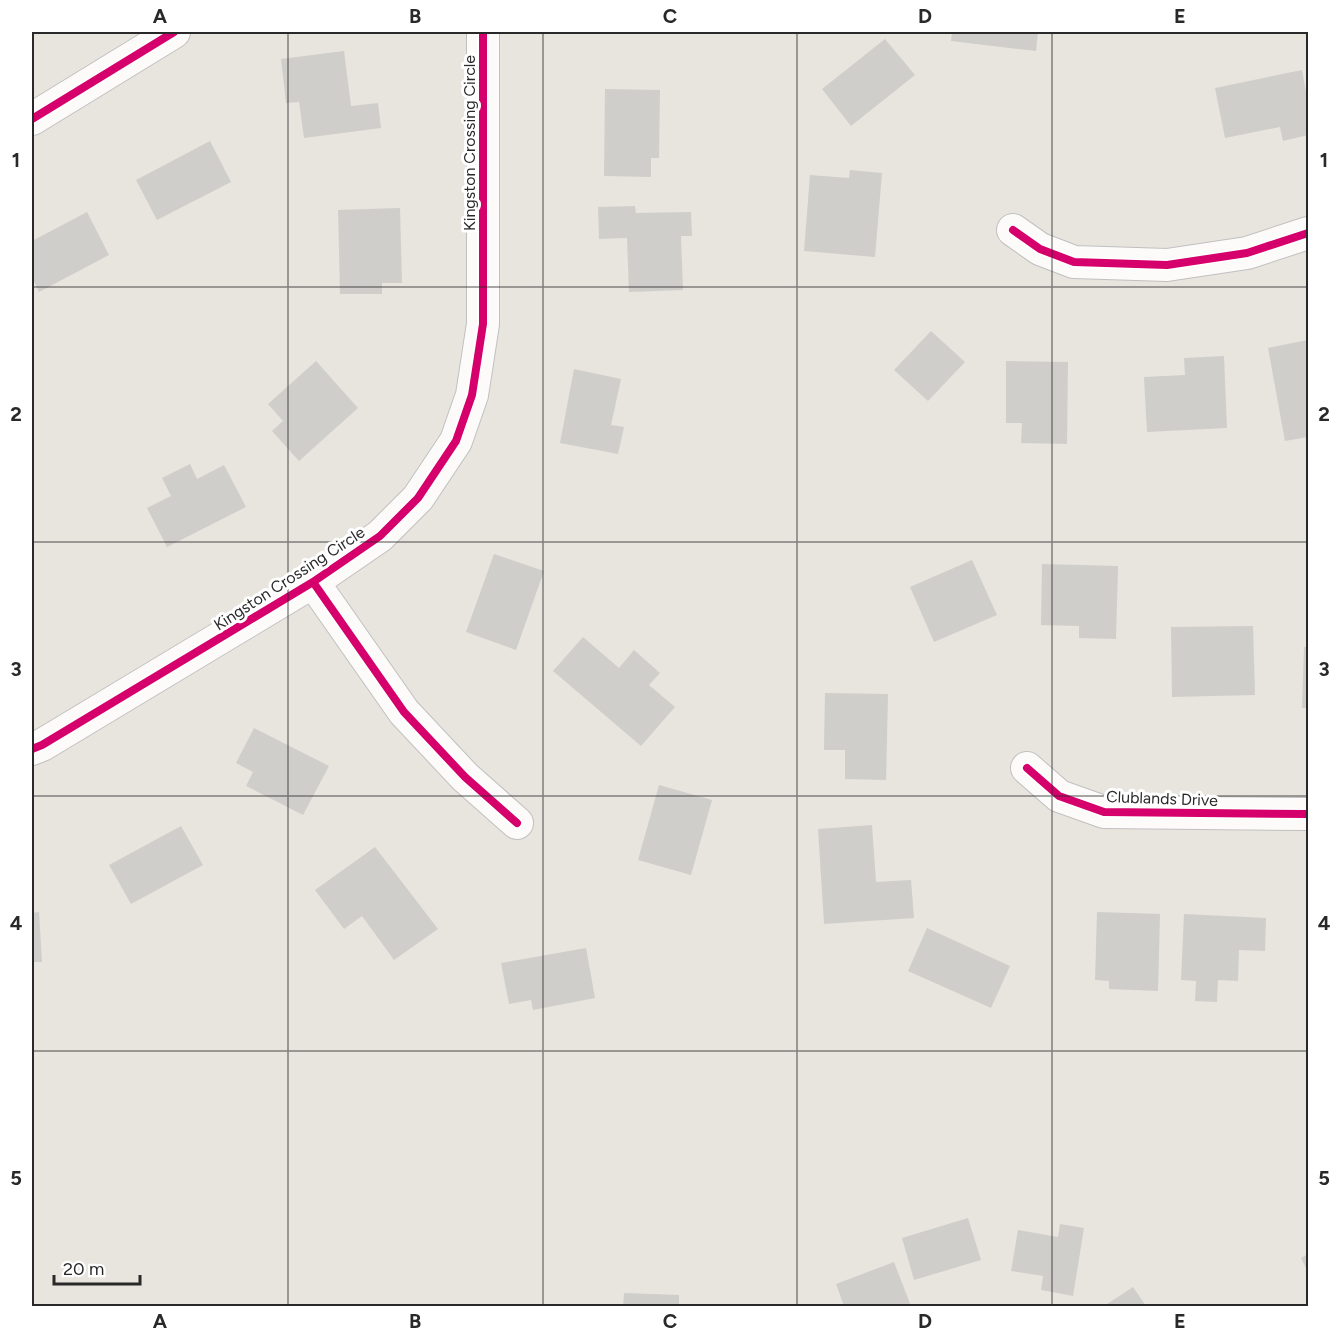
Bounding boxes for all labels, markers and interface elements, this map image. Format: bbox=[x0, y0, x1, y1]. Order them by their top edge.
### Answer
text: A bbox=[153, 4, 168, 28]
text: B bbox=[409, 4, 421, 28]
text: C bbox=[663, 4, 677, 28]
text: D bbox=[918, 4, 932, 28]
text: E bbox=[1174, 4, 1186, 28]
street label: Kingston Crossing Circle bbox=[460, 55, 479, 231]
text: 1 bbox=[12, 148, 20, 172]
text: 1 bbox=[1320, 148, 1328, 172]
text: 2 bbox=[10, 402, 22, 426]
text: 2 bbox=[1318, 402, 1330, 426]
street label: Kingston Crossing Circle bbox=[210, 522, 369, 634]
text: 3 bbox=[10, 657, 22, 681]
text: 3 bbox=[1318, 657, 1330, 681]
street label: Clublands Drive bbox=[1106, 787, 1218, 810]
text: 4 bbox=[10, 911, 23, 935]
text: 4 bbox=[1318, 911, 1331, 935]
text: 5 bbox=[10, 1166, 22, 1190]
text: 5 bbox=[1318, 1166, 1330, 1190]
scale bar bbox=[54, 1248, 140, 1286]
text: 20 m bbox=[63, 1258, 104, 1280]
text: A bbox=[153, 1309, 168, 1333]
text: B bbox=[409, 1309, 421, 1333]
text: C bbox=[663, 1309, 677, 1333]
text: D bbox=[918, 1309, 932, 1333]
text: E bbox=[1174, 1309, 1186, 1333]

